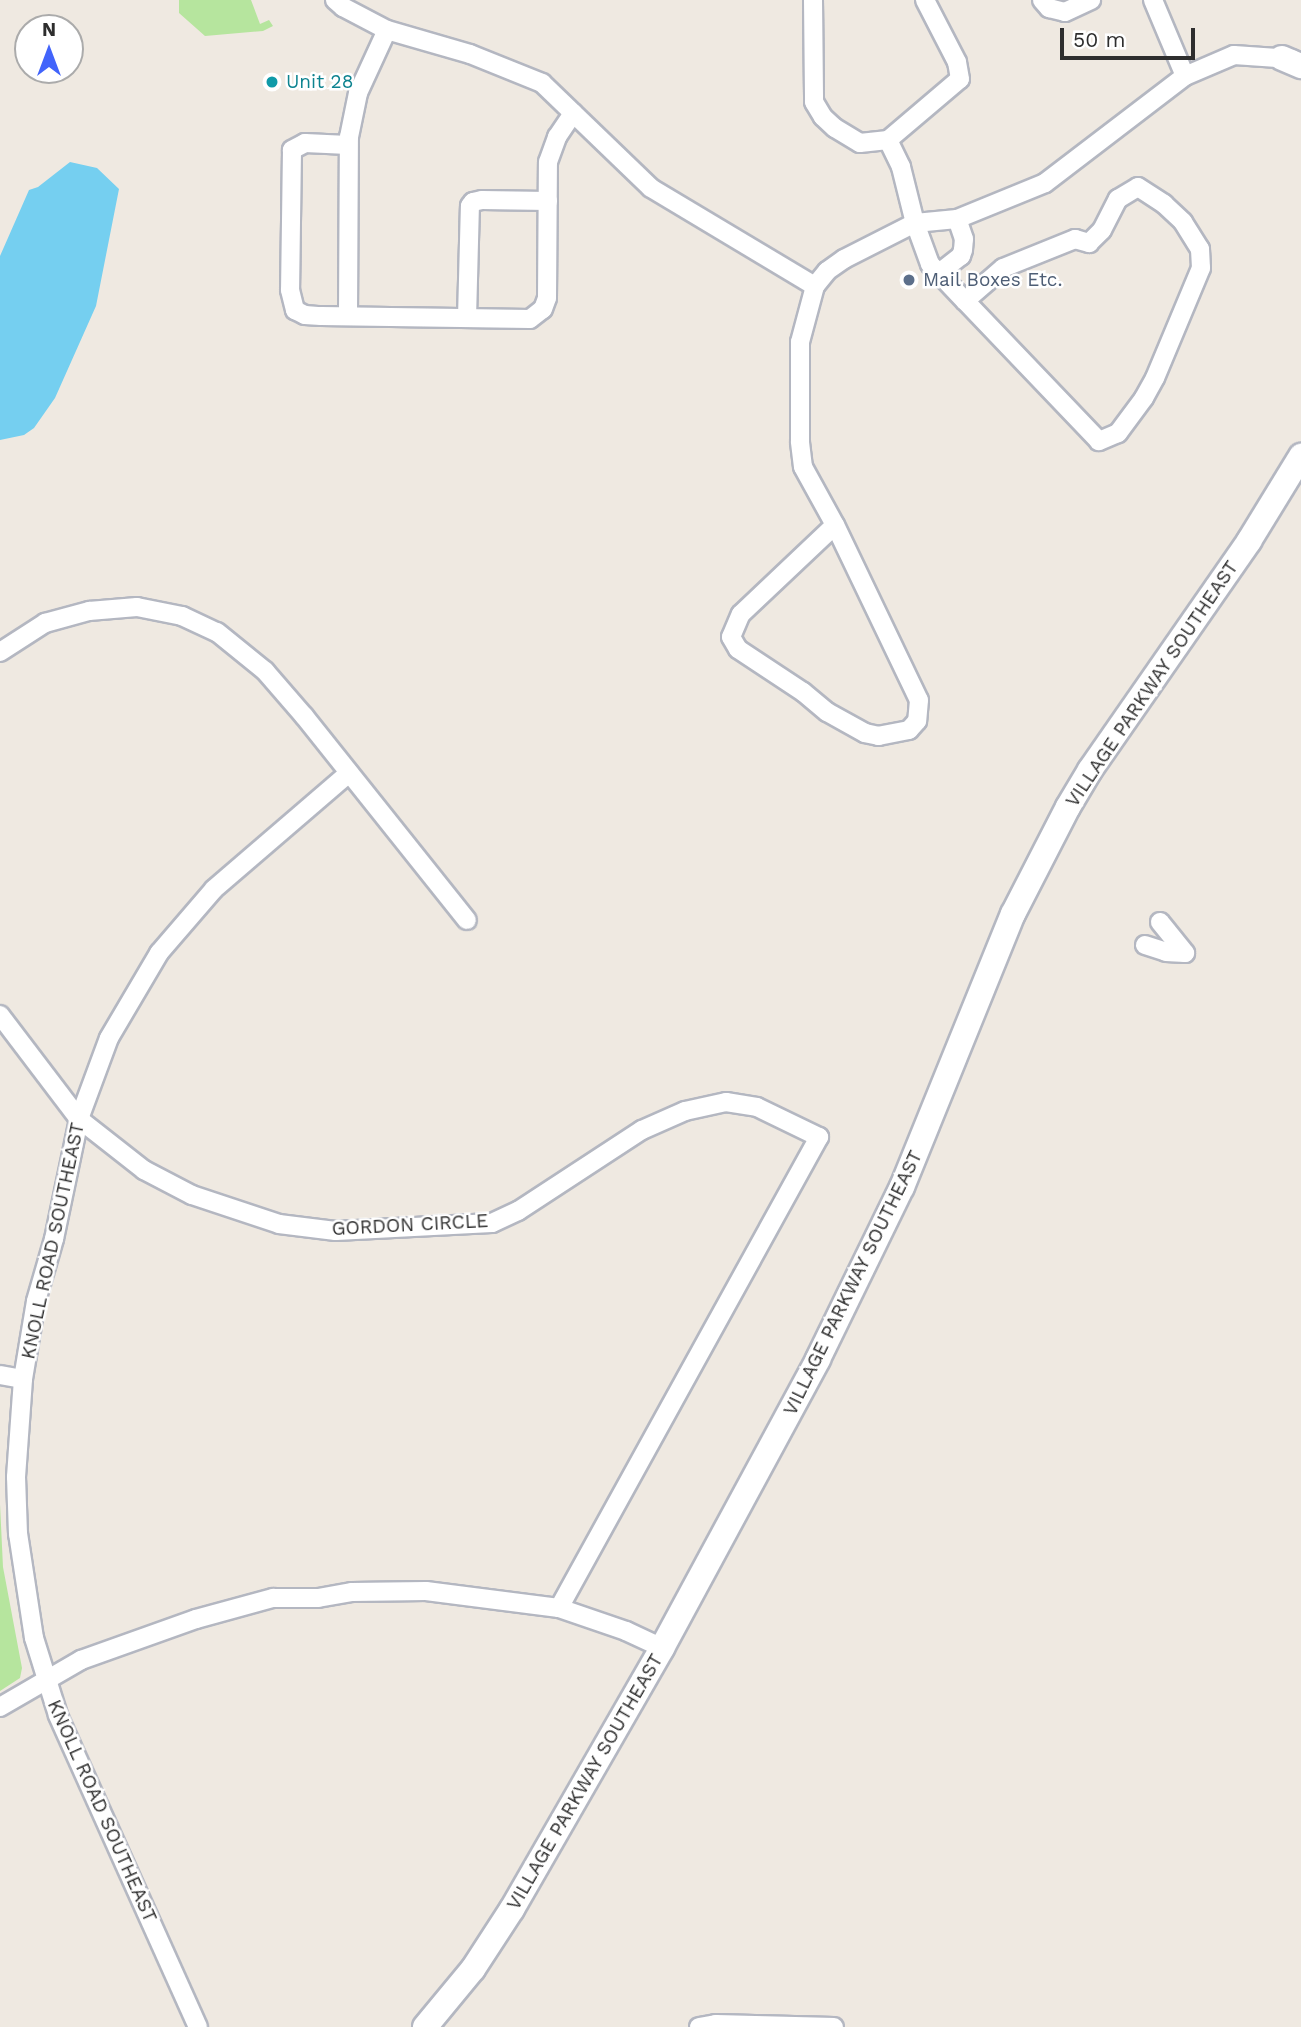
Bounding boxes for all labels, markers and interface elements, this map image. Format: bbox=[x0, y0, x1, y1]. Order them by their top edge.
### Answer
north arrow bbox=[14, 14, 84, 84]
scale bar bbox=[1063, 14, 1198, 58]
text: N bbox=[42, 18, 56, 41]
text: 50 m bbox=[1073, 27, 1125, 52]
place label: Unit 28 bbox=[286, 71, 353, 93]
marker: Unit 28 bbox=[264, 74, 280, 90]
place label: Mail Boxes Etc. bbox=[923, 269, 1063, 291]
marker: Mail Boxes Etc. bbox=[901, 272, 917, 288]
street label: VILLAGE PARKWAY SOUTHEAST bbox=[1061, 556, 1243, 812]
street label: KNOLL ROAD SOUTHEAST bbox=[17, 1120, 89, 1362]
street label: VILLAGE PARKWAY SOUTHEAST bbox=[779, 1147, 927, 1419]
street label: GORDON CIRCLE bbox=[331, 1210, 489, 1240]
street label: VILLAGE PARKWAY SOUTHEAST bbox=[502, 1650, 668, 1914]
street label: KNOLL ROAD SOUTHEAST bbox=[42, 1696, 162, 1926]

